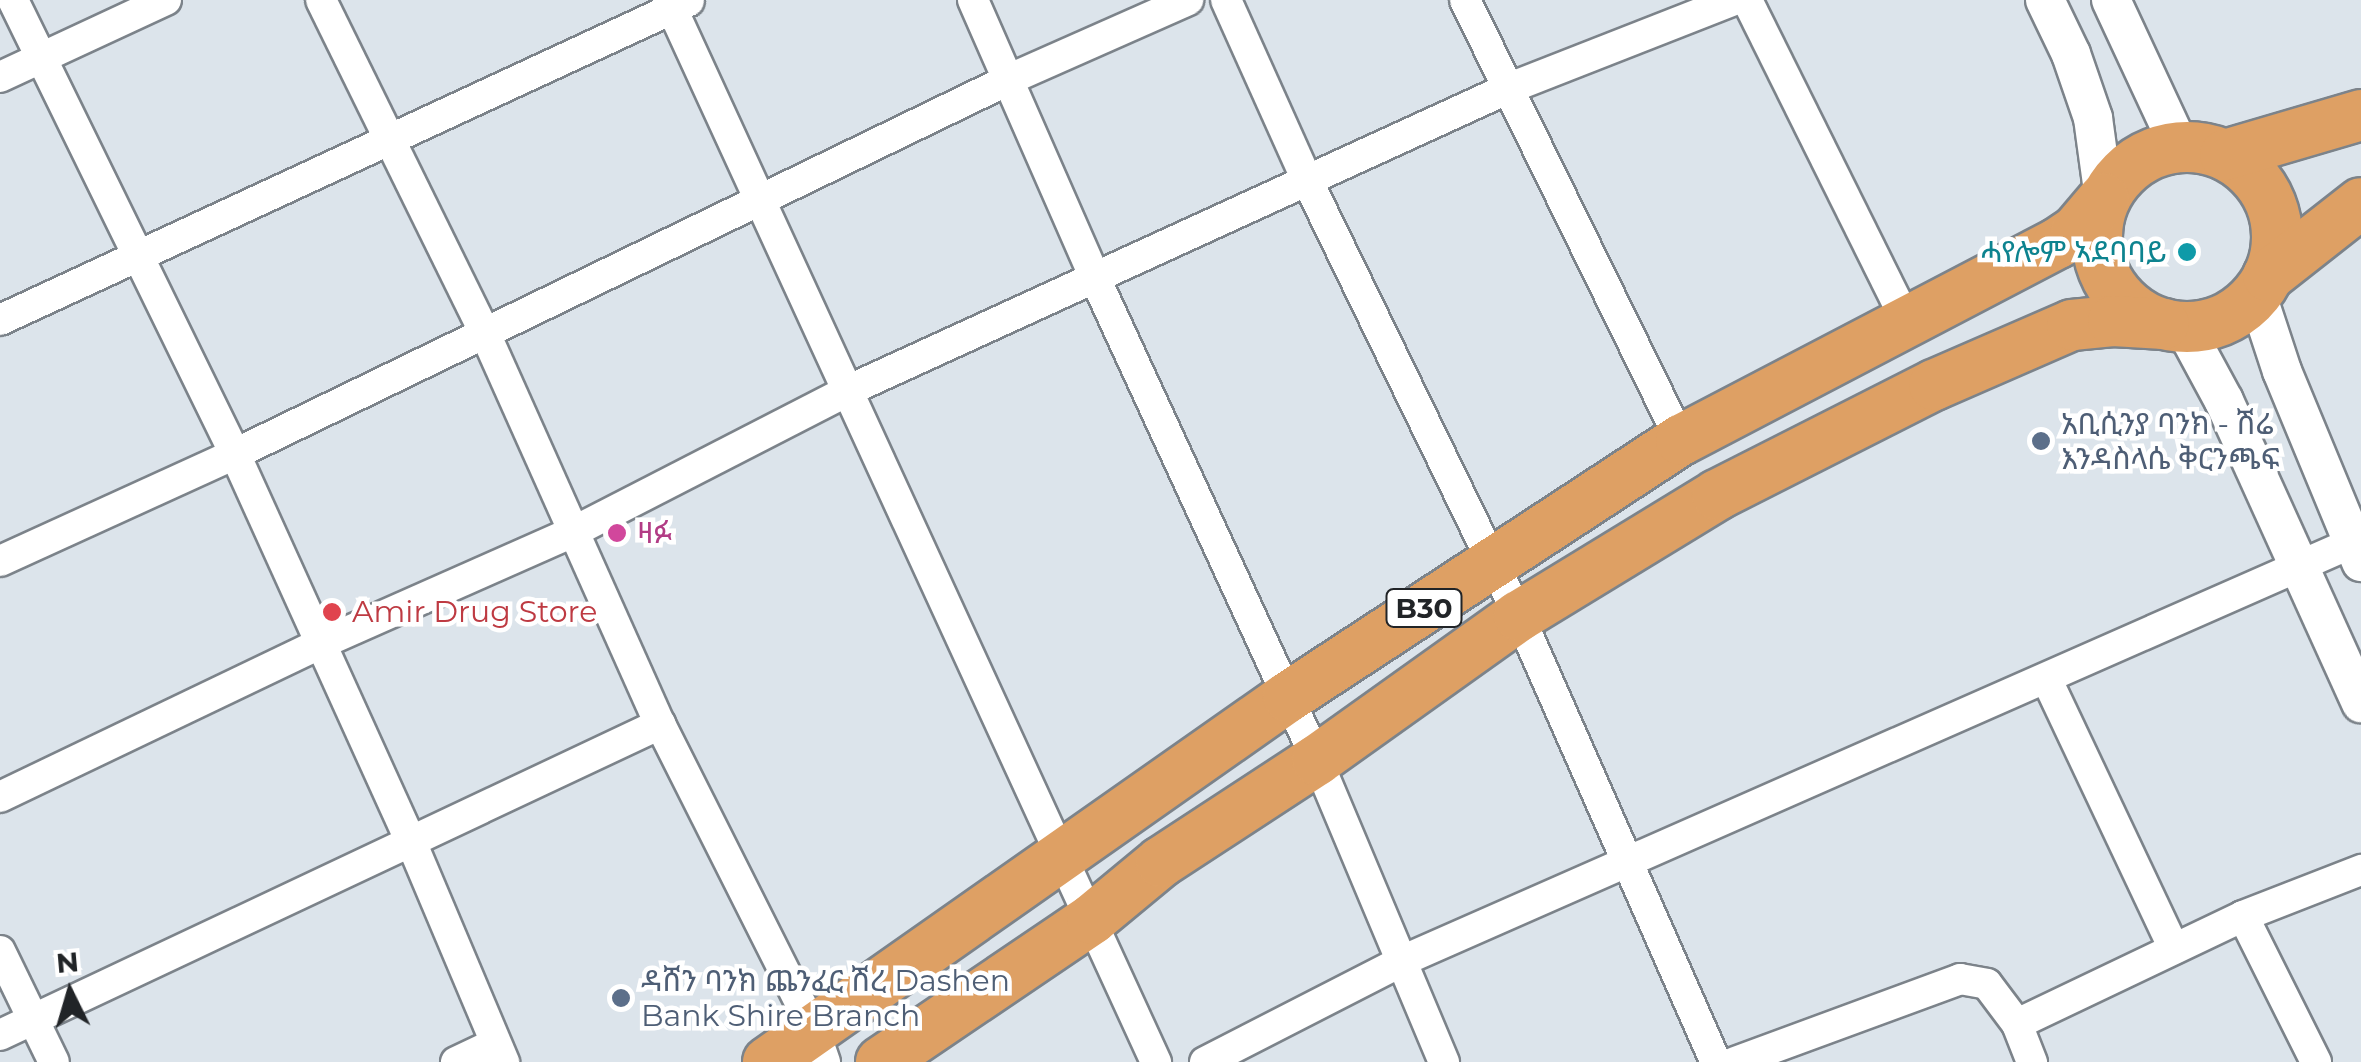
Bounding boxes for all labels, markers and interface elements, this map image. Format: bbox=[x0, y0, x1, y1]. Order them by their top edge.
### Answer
place label: ሓየሎም ኣደባባይ bbox=[1980, 234, 2167, 270]
marker: ሓየሎም ኣደባባይ bbox=[2176, 241, 2198, 263]
place label: አቢሲንያ ባንክ - ሽሬ እንዳስላሴ ቅርንጫፍ bbox=[2061, 406, 2279, 476]
marker: አቢሲንያ ባንክ - ሽሬ እንዳስላሴ ቅርንጫፍ bbox=[2030, 430, 2052, 452]
place label: ዛፉ bbox=[637, 515, 672, 551]
marker: ዛፉ bbox=[606, 522, 628, 544]
road number: B30 bbox=[1384, 585, 1464, 631]
place label: Amir Drug Store bbox=[352, 594, 597, 630]
marker: Amir Drug Store bbox=[321, 601, 343, 623]
north arrow bbox=[20, 942, 120, 1042]
text: N bbox=[55, 944, 80, 980]
place label: ዳሸን ባንክ ጨንፈር ሽረ Dashen Bank Shire Branch bbox=[641, 963, 1010, 1034]
marker: ዳሸን ባንክ ጨንፈር ሽረ Dashen Bank Shire Branch bbox=[610, 987, 632, 1009]

